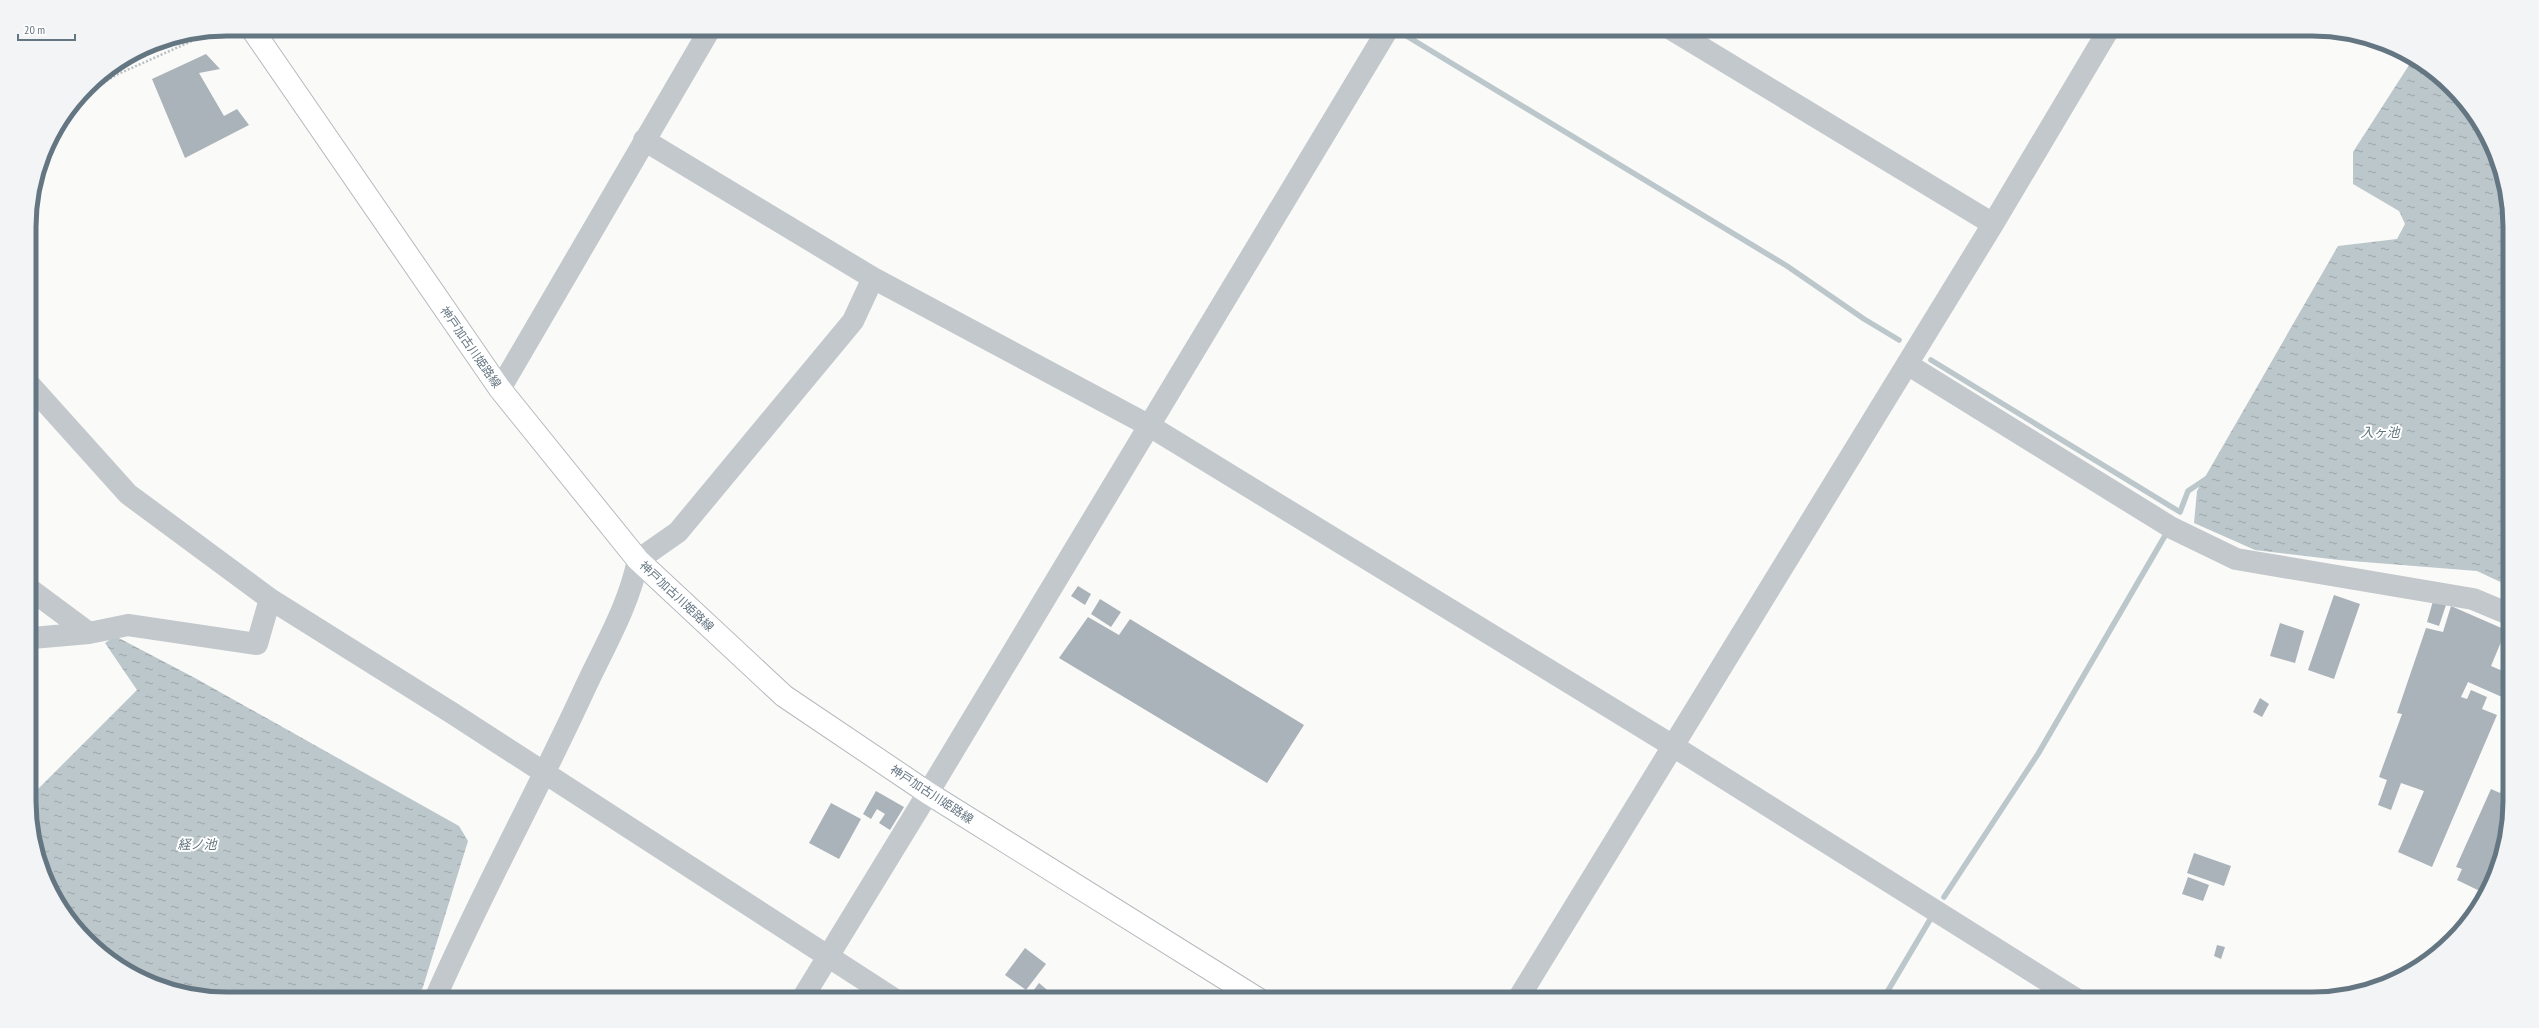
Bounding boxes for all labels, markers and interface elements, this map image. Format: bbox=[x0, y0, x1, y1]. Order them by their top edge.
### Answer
scale bar bbox=[18, 16, 75, 42]
text: 20 m bbox=[24, 22, 45, 37]
street label: 神戸加古川姫路線 bbox=[437, 303, 505, 391]
water label: 入ヶ池 bbox=[2360, 424, 2401, 441]
street label: 神戸加古川姫路線 bbox=[637, 558, 717, 634]
street label: 神戸加古川姫路線 bbox=[888, 762, 976, 826]
water label: 経ノ池 bbox=[177, 836, 218, 853]

